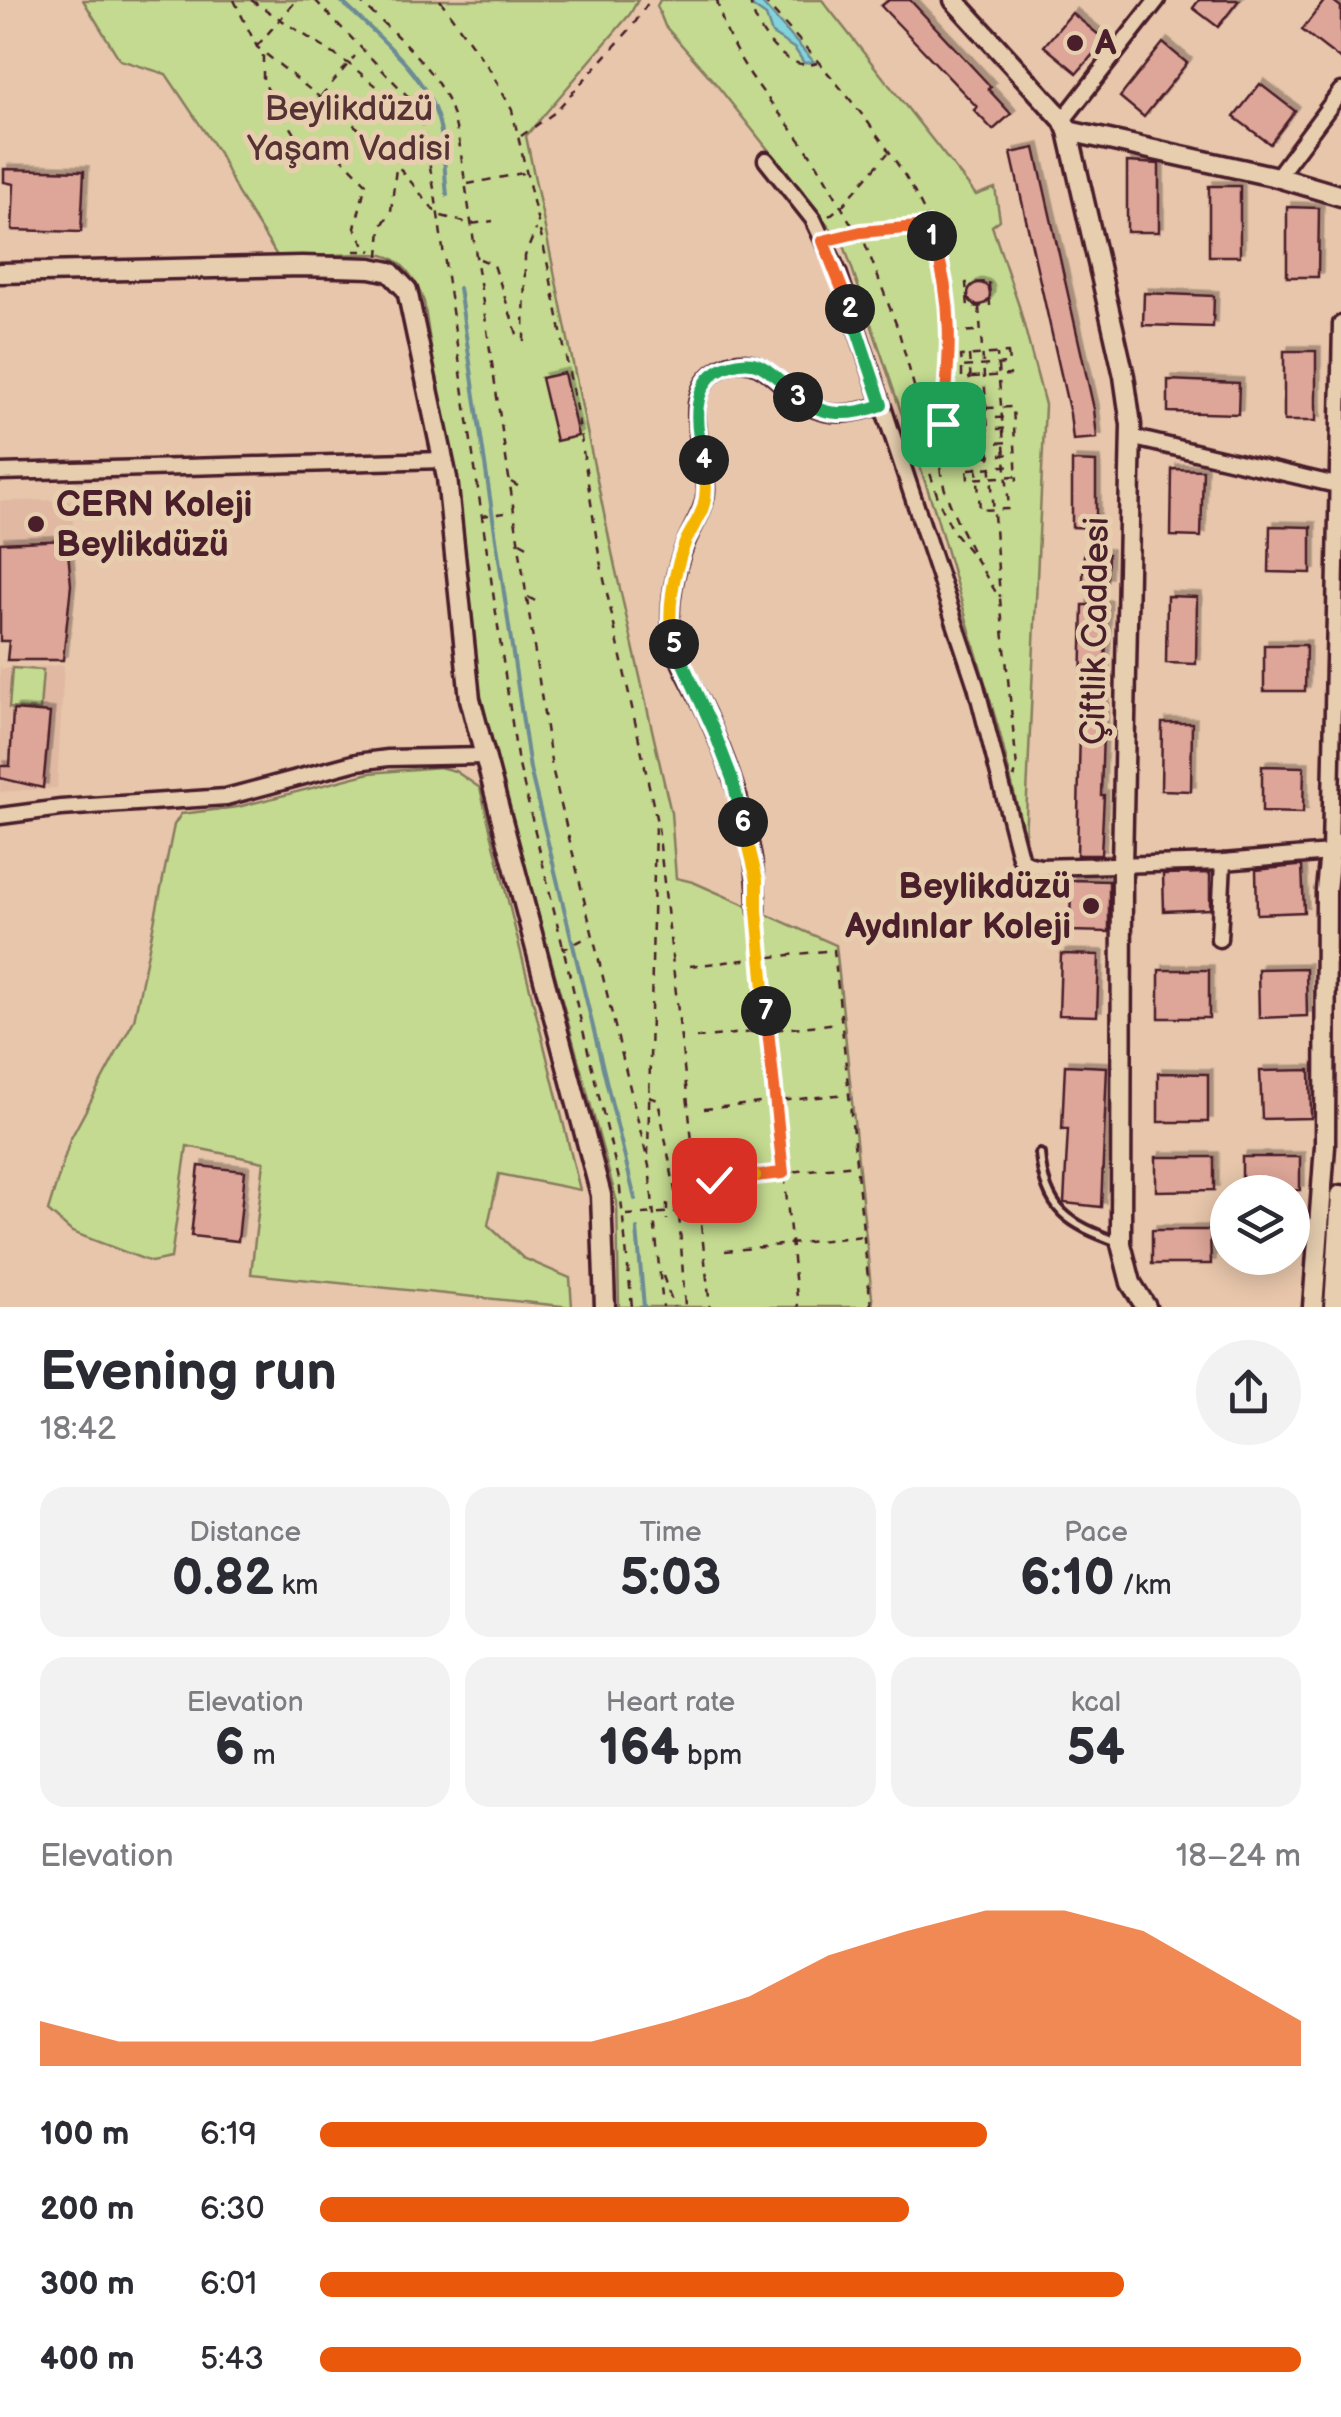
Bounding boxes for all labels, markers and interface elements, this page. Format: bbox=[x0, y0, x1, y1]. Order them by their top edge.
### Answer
place label: A bbox=[1094, 23, 1117, 66]
marker: A bbox=[1064, 32, 1086, 54]
park label: Beylikdüzü Yaşam Vadisi bbox=[246, 88, 451, 171]
pin: 1 bbox=[907, 211, 957, 261]
text: 1 bbox=[926, 219, 938, 252]
pin: 2 bbox=[825, 284, 875, 334]
text: 2 bbox=[842, 292, 858, 325]
pin: 3 bbox=[773, 372, 823, 422]
text: 3 bbox=[790, 380, 806, 413]
pin bbox=[901, 382, 986, 467]
icon: arrive bbox=[916, 397, 971, 452]
pin: 4 bbox=[679, 435, 729, 485]
text: 4 bbox=[696, 443, 712, 476]
place label: CERN Koleji Beylikdüzü bbox=[56, 484, 252, 567]
marker: CERN Koleji Beylikdüzü bbox=[25, 513, 47, 535]
street label: Çiftlik Caddesi bbox=[1072, 517, 1119, 746]
pin: 5 bbox=[649, 619, 699, 669]
text: 5 bbox=[666, 627, 682, 660]
pin: 6 bbox=[718, 797, 768, 847]
text: 6 bbox=[735, 805, 751, 838]
place label: Beylikdüzü Aydınlar Koleji bbox=[844, 866, 1071, 949]
marker: Beylikdüzü Aydınlar Koleji bbox=[1080, 895, 1102, 917]
pin: 7 bbox=[741, 986, 791, 1036]
text: 7 bbox=[758, 994, 774, 1027]
pin bbox=[672, 1138, 757, 1223]
icon: check bbox=[687, 1153, 742, 1208]
map controls bbox=[1210, 1175, 1310, 1275]
button: layers bbox=[1210, 1175, 1310, 1275]
text: Evening run bbox=[40, 1339, 337, 1406]
button: share bbox=[1196, 1340, 1301, 1445]
text: 18:42 bbox=[40, 1410, 116, 1449]
text: Distance bbox=[189, 1516, 301, 1549]
text: Time bbox=[639, 1516, 702, 1549]
text: Pace bbox=[1064, 1516, 1128, 1549]
text: 0.82 bbox=[172, 1549, 274, 1609]
text: 5:03 bbox=[620, 1549, 721, 1609]
text: 6:10 bbox=[1020, 1549, 1115, 1609]
text: km bbox=[274, 1569, 318, 1602]
text: /km bbox=[1115, 1569, 1172, 1602]
text: Elevation bbox=[187, 1686, 304, 1719]
text: Heart rate bbox=[606, 1686, 735, 1719]
text: kcal bbox=[1071, 1686, 1121, 1719]
text: 6 bbox=[215, 1719, 245, 1779]
text: 164 bbox=[599, 1719, 680, 1779]
text: 54 bbox=[1067, 1719, 1125, 1779]
text: m bbox=[245, 1739, 276, 1772]
text: bpm bbox=[680, 1739, 742, 1772]
text: Elevation bbox=[40, 1837, 173, 1876]
text: 18–24 m bbox=[1176, 1837, 1301, 1876]
text: 100 m bbox=[40, 2115, 129, 2154]
text: 6:19 bbox=[200, 2115, 257, 2154]
text: 200 m bbox=[40, 2190, 134, 2229]
text: 6:30 bbox=[200, 2190, 265, 2229]
text: 300 m bbox=[40, 2265, 135, 2304]
text: 6:01 bbox=[200, 2265, 257, 2304]
text: 400 m bbox=[40, 2340, 135, 2379]
text: 5:43 bbox=[200, 2340, 264, 2379]

